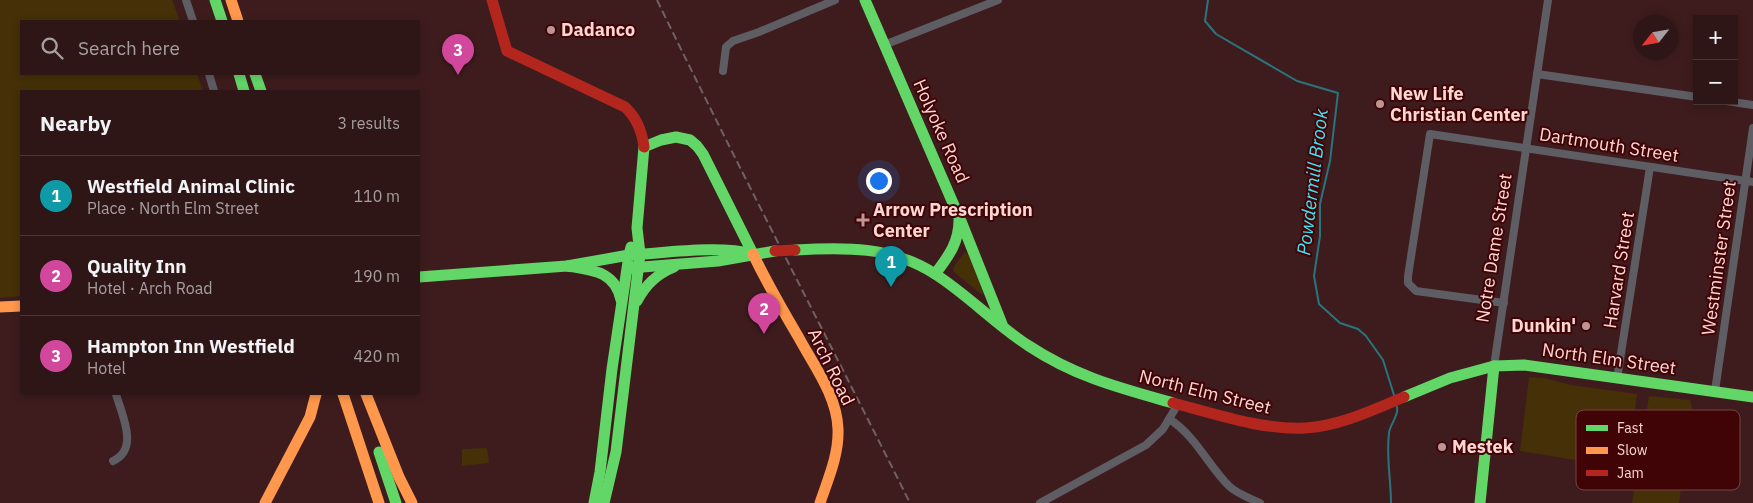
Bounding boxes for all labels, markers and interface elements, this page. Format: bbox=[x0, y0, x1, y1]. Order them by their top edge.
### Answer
north arrow bbox=[1633, 15, 1678, 60]
map controls bbox=[1693, 15, 1738, 105]
button: + bbox=[1693, 15, 1738, 60]
place label: Dadanco bbox=[561, 18, 635, 41]
search box bbox=[20, 20, 420, 75]
marker: Dadanco bbox=[545, 24, 557, 36]
icon: search bbox=[38, 34, 66, 62]
pin: 3 bbox=[442, 34, 474, 75]
text: Search here bbox=[78, 36, 180, 60]
button: − bbox=[1693, 60, 1738, 105]
street label: Holyoke Road bbox=[908, 75, 975, 186]
place label: New Life Christian Center bbox=[1390, 82, 1528, 126]
marker: New Life Christian Center bbox=[1374, 98, 1386, 110]
water label: Powdermill Brook bbox=[1291, 106, 1333, 257]
text: Nearby bbox=[40, 109, 111, 137]
text: 3 results bbox=[337, 113, 400, 133]
street label: Dartmouth Street bbox=[1538, 122, 1680, 167]
your location bbox=[866, 168, 892, 194]
street label: Notre Dame Street bbox=[1470, 172, 1517, 324]
text: Westfield Animal Clinic bbox=[87, 174, 295, 198]
street label: Westminster Street bbox=[1696, 179, 1741, 337]
text: 1 bbox=[51, 186, 61, 206]
text: 110 m bbox=[353, 186, 400, 206]
text: Place · North Elm Street bbox=[87, 198, 259, 218]
place label: Arrow Prescription Center bbox=[873, 198, 1033, 242]
street label: Harvard Street bbox=[1598, 210, 1639, 330]
marker: Arrow Prescription Center bbox=[857, 214, 869, 226]
pin: 1 bbox=[875, 246, 907, 287]
text: Quality Inn bbox=[87, 254, 187, 278]
text: 2 bbox=[51, 266, 61, 286]
text: 190 m bbox=[353, 266, 400, 286]
text: Hotel · Arch Road bbox=[87, 278, 212, 298]
pin: 2 bbox=[748, 293, 780, 334]
place label: Dunkin' bbox=[1511, 314, 1576, 337]
marker: Dunkin' bbox=[1580, 320, 1592, 332]
street label: Arch Road bbox=[803, 324, 860, 409]
text: Hampton Inn Westfield bbox=[87, 334, 295, 358]
street label: North Elm Street bbox=[1541, 338, 1678, 379]
text: 3 bbox=[51, 346, 61, 366]
text: 420 m bbox=[353, 346, 400, 366]
text: Hotel bbox=[87, 358, 126, 378]
street label: North Elm Street bbox=[1137, 364, 1273, 419]
legend bbox=[1576, 410, 1740, 490]
text: Fast bbox=[1617, 419, 1643, 437]
place label: Mestek bbox=[1452, 435, 1514, 458]
marker: Mestek bbox=[1436, 441, 1448, 453]
text: Slow bbox=[1617, 441, 1648, 459]
text: Jam bbox=[1617, 464, 1644, 482]

